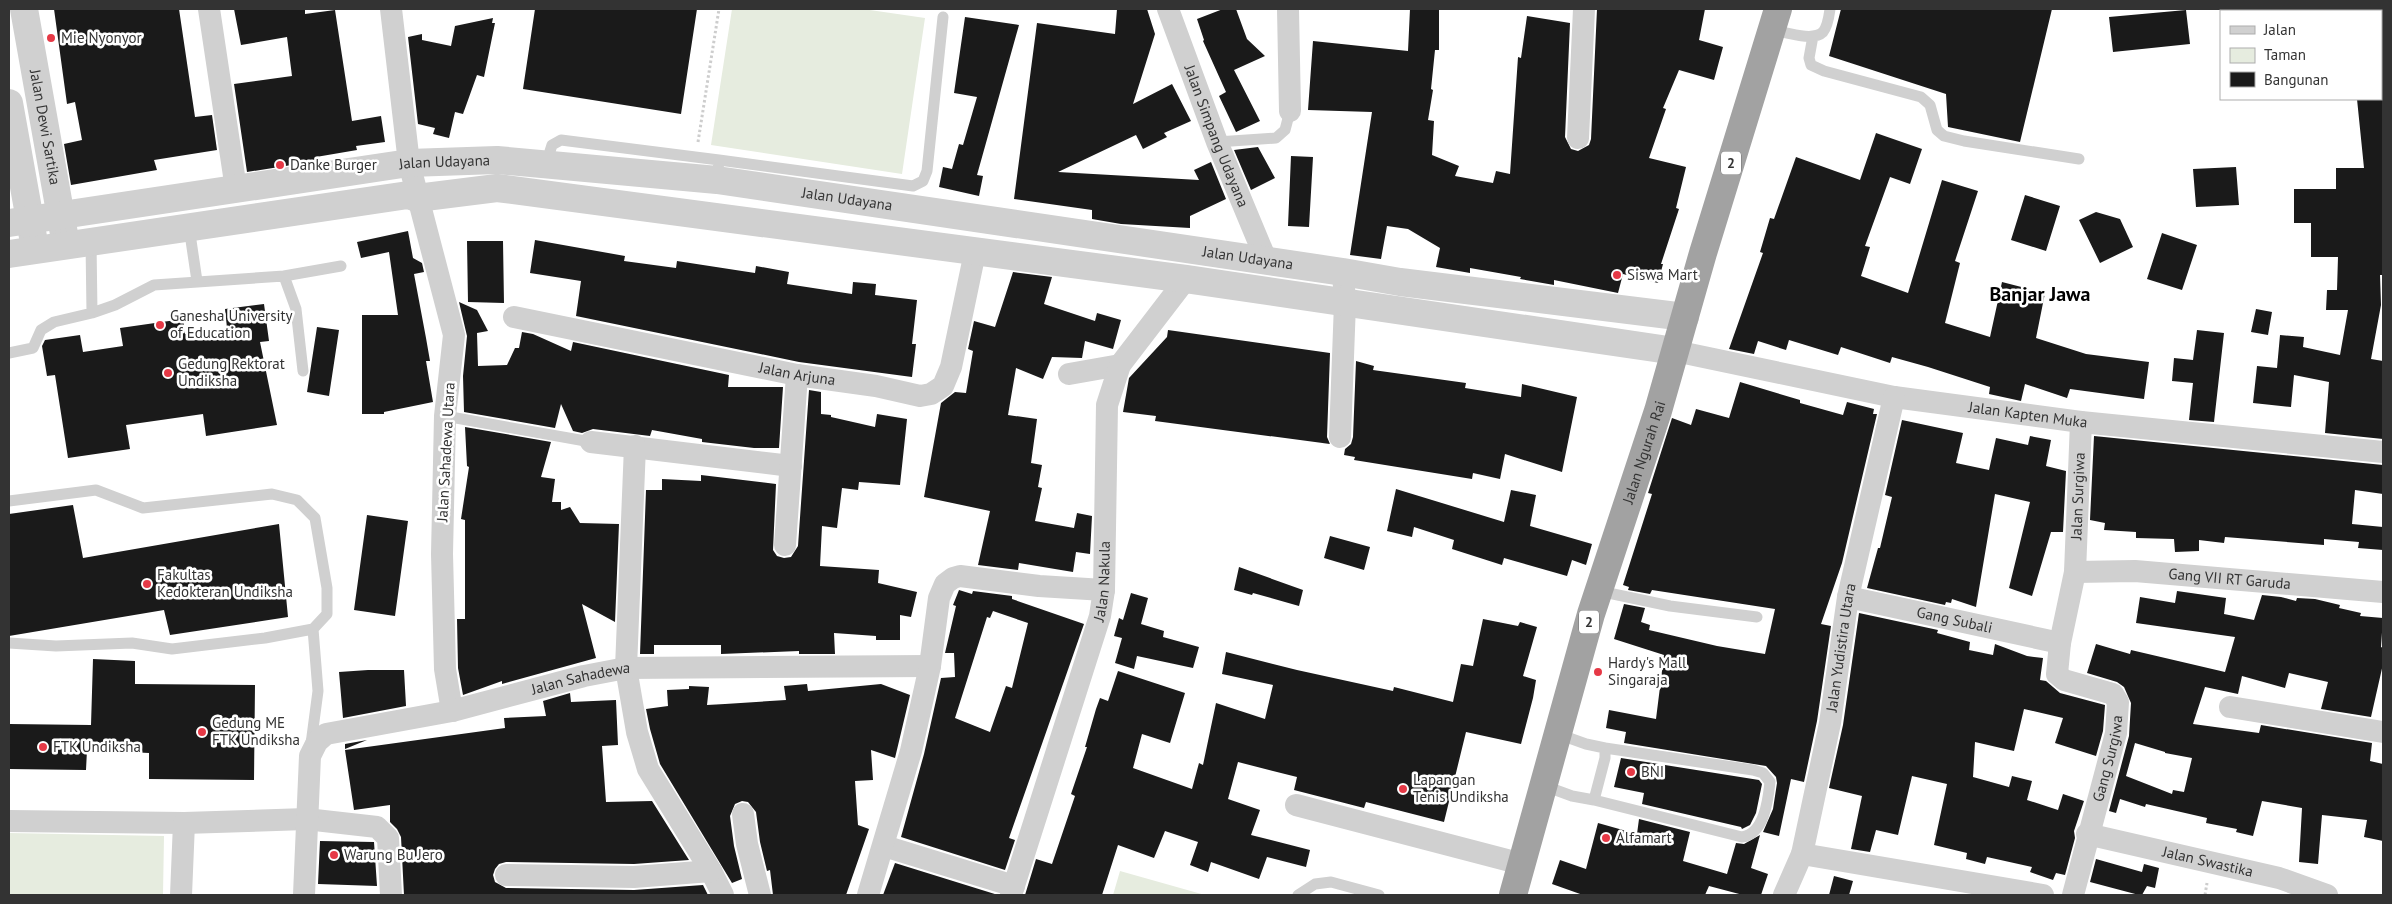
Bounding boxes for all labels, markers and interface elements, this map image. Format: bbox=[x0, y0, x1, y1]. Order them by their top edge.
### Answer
legend bbox=[2220, 10, 2382, 100]
text: Jalan bbox=[2263, 20, 2296, 39]
place label: Mie Nyonyor bbox=[61, 28, 142, 47]
marker: Mie Nyonyor bbox=[45, 32, 57, 44]
text: Taman bbox=[2264, 45, 2306, 64]
street label: Jalan Simpang Udayana bbox=[1180, 61, 1253, 210]
street label: Jalan Dewi Sartika bbox=[26, 67, 65, 186]
text: Bangunan bbox=[2264, 70, 2328, 89]
street label: Jalan Udayana bbox=[396, 150, 490, 174]
road number: 2 bbox=[1721, 152, 1741, 174]
place label: Danke Burger bbox=[290, 155, 377, 174]
marker: Danke Burger bbox=[274, 159, 286, 171]
street label: Jalan Udayana bbox=[800, 182, 894, 215]
street label: Jalan Udayana bbox=[1200, 241, 1295, 274]
place label: Siswa Mart bbox=[1627, 265, 1698, 284]
marker: Siswa Mart bbox=[1611, 269, 1623, 281]
district label: Banjar Jawa bbox=[1990, 281, 2091, 307]
place label: Ganesha University of Education bbox=[170, 306, 293, 342]
marker: Ganesha University of Education bbox=[154, 319, 166, 331]
place label: Gedung Rektorat Undiksha bbox=[178, 354, 285, 390]
street label: Jalan Arjuna bbox=[757, 357, 837, 389]
marker: Gedung Rektorat Undiksha bbox=[162, 367, 174, 379]
street label: Jalan Sahadewa Utara bbox=[432, 382, 459, 523]
street label: Jalan Kapten Muka bbox=[1967, 397, 2088, 432]
street label: Jalan Ngurah Rai bbox=[1618, 398, 1669, 507]
street label: Jalan Surgiwa bbox=[2066, 452, 2089, 541]
street label: Jalan Nakula bbox=[1089, 541, 1114, 625]
street label: Gang VII RT Garuda bbox=[2168, 564, 2292, 593]
place label: Fakultas Kedokteran Undiksha bbox=[157, 565, 293, 601]
marker: Fakultas Kedokteran Undiksha bbox=[141, 578, 153, 590]
street label: Jalan Yudistira Utara bbox=[1822, 581, 1860, 714]
street label: Gang Subali bbox=[1915, 602, 1994, 637]
road number: 2 bbox=[1579, 610, 1599, 634]
place label: Hardy's Mall Singaraja bbox=[1608, 653, 1687, 689]
street label: Jalan Sahadewa bbox=[528, 658, 630, 699]
marker: Hardy's Mall Singaraja bbox=[1592, 666, 1604, 678]
place label: Gedung ME FTK Undiksha bbox=[212, 713, 300, 749]
street label: Gang Surgiwa bbox=[2088, 715, 2126, 804]
marker: Gedung ME FTK Undiksha bbox=[196, 726, 208, 738]
place label: FTK Undiksha bbox=[53, 737, 141, 756]
marker: FTK Undiksha bbox=[37, 741, 49, 753]
place label: BNI bbox=[1641, 762, 1664, 781]
marker: BNI bbox=[1625, 766, 1637, 778]
place label: Lapangan Tenis Undiksha bbox=[1413, 770, 1509, 806]
marker: Lapangan Tenis Undiksha bbox=[1397, 783, 1409, 795]
place label: Alfamart bbox=[1616, 828, 1672, 847]
marker: Alfamart bbox=[1600, 832, 1612, 844]
street label: Jalan Swastika bbox=[2160, 841, 2255, 881]
place label: Warung Bu Jero bbox=[344, 845, 443, 864]
marker: Warung Bu Jero bbox=[328, 849, 340, 861]

